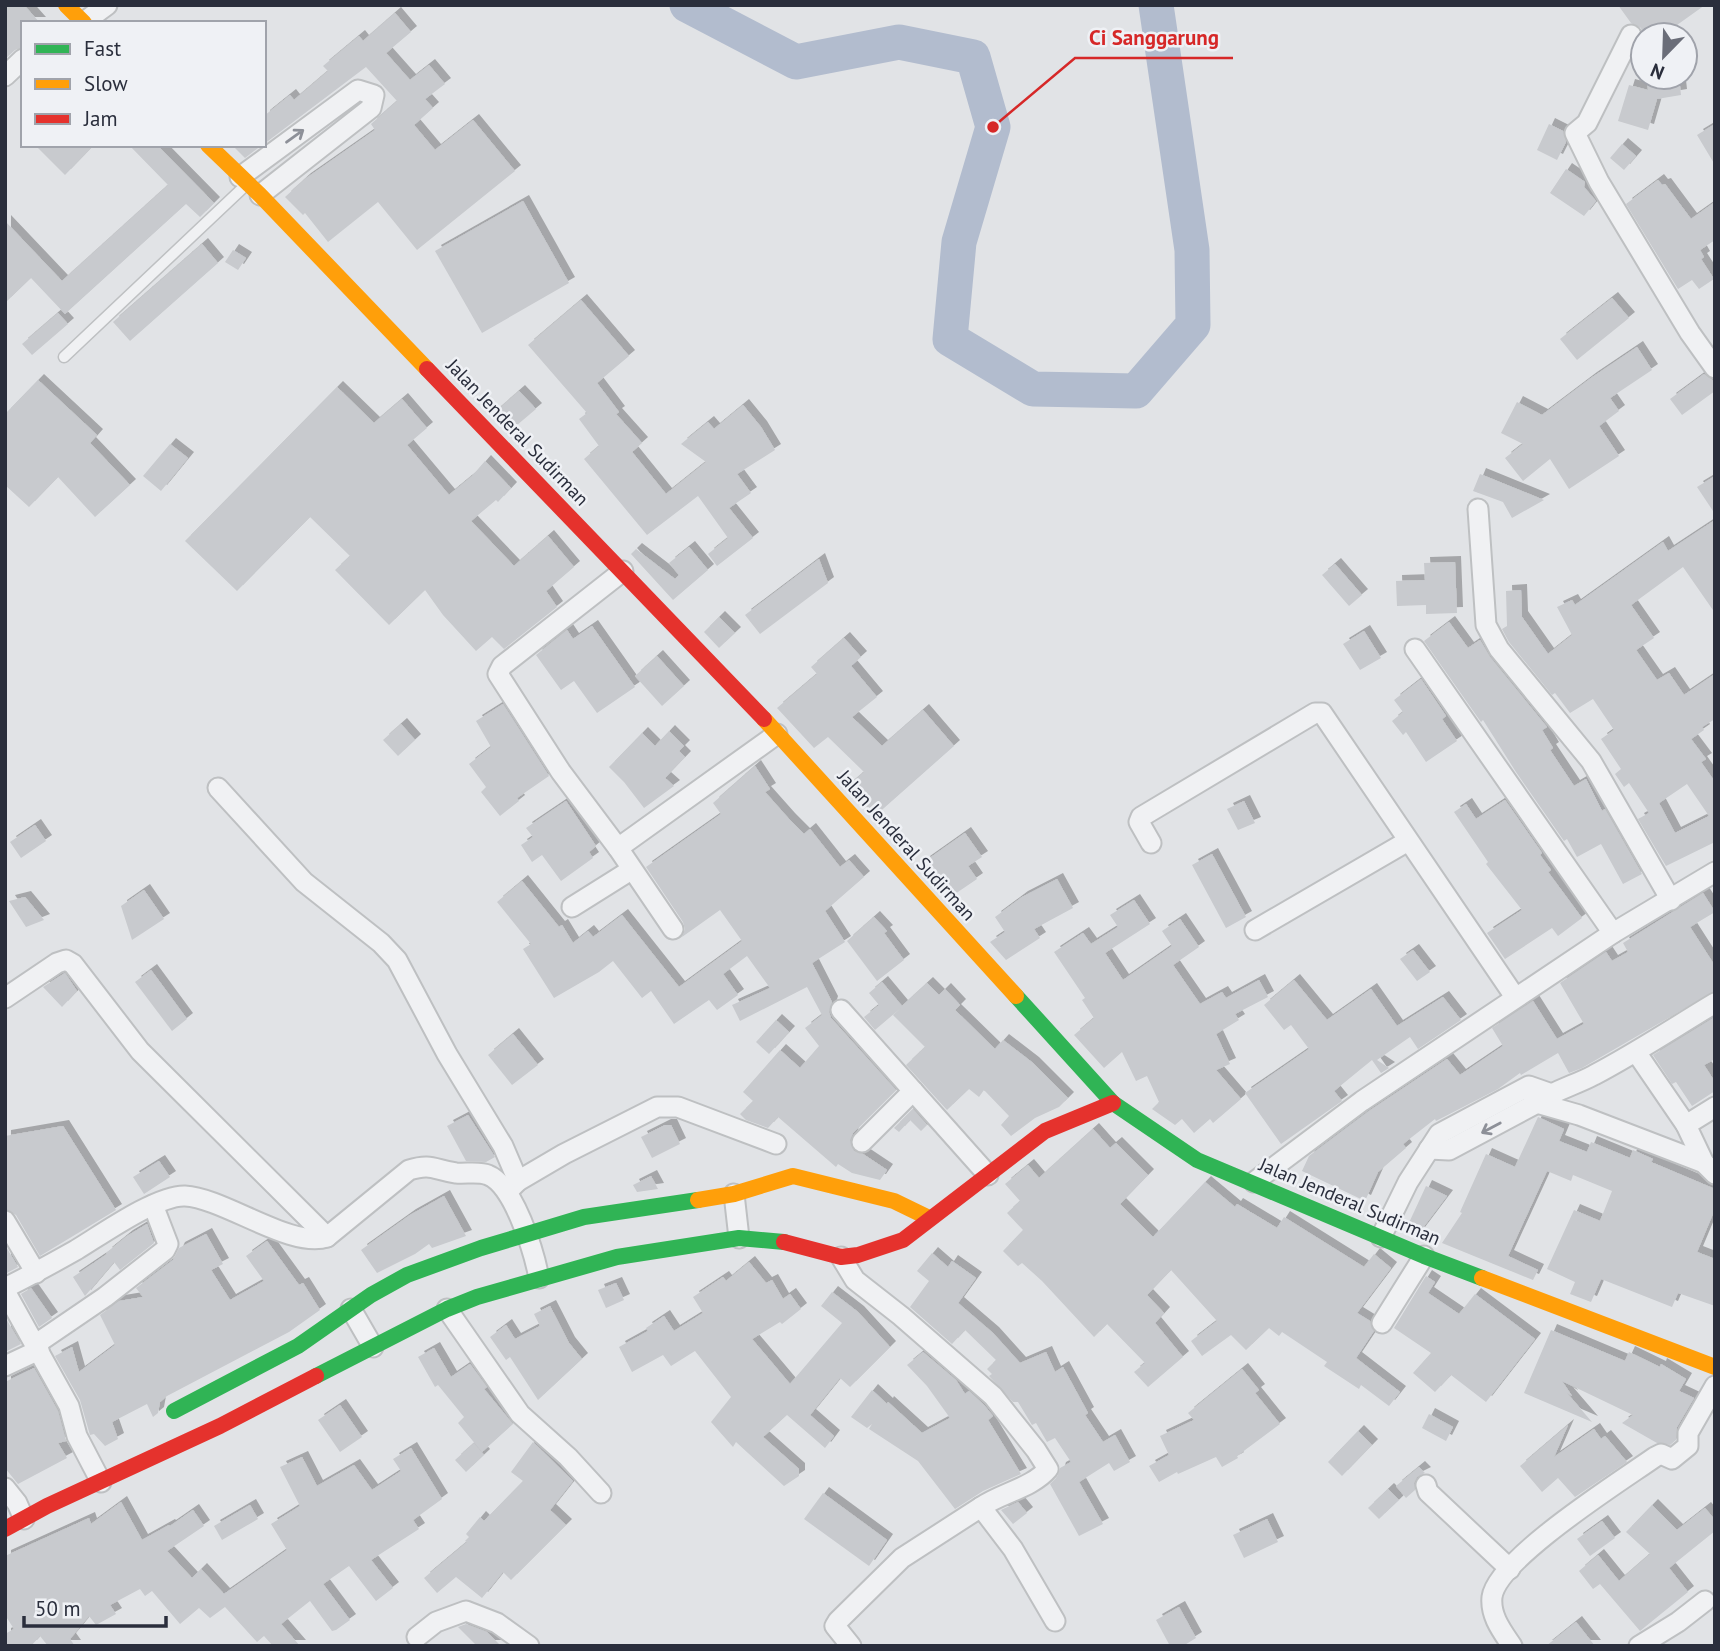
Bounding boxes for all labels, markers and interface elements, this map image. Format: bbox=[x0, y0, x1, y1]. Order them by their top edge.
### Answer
callout: Ci Sanggarung bbox=[1075, 16, 1233, 58]
legend bbox=[21, 21, 266, 147]
north arrow bbox=[1629, 21, 1699, 91]
text: Ci Sanggarung bbox=[1089, 24, 1219, 51]
text: Fast bbox=[84, 35, 121, 62]
text: N bbox=[1647, 58, 1668, 85]
text: Slow bbox=[84, 70, 128, 97]
text: Jam bbox=[83, 105, 118, 132]
one-way arrow bbox=[285, 129, 304, 143]
street label: Jalan Jenderal Sudirman bbox=[441, 353, 594, 510]
street label: Jalan Jenderal Sudirman bbox=[832, 764, 981, 925]
one-way arrow bbox=[1481, 1122, 1502, 1135]
street label: Jalan Jenderal Sudirman bbox=[1255, 1152, 1444, 1250]
scale bar bbox=[24, 1584, 166, 1628]
text: 50 m bbox=[35, 1595, 81, 1622]

